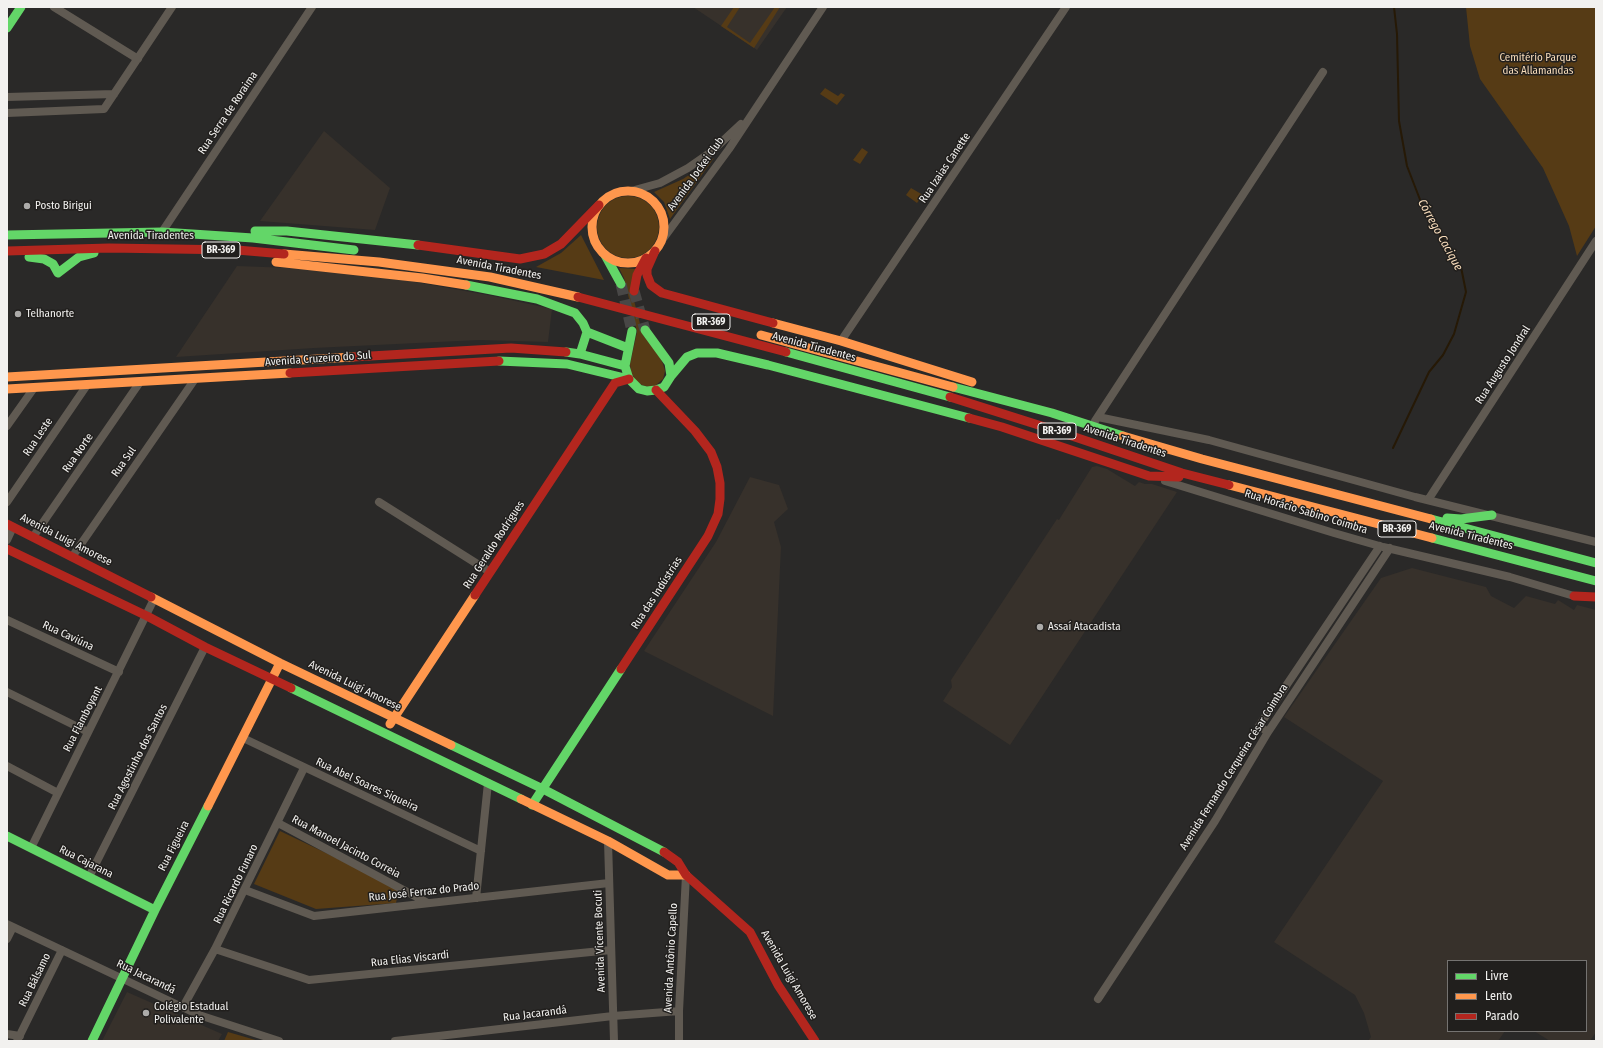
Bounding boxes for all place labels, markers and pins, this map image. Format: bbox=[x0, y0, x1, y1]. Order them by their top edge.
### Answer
place label: Posto Birigui bbox=[35, 199, 92, 213]
marker: Posto Birigui bbox=[22, 201, 32, 211]
place label: Telhanorte bbox=[26, 307, 74, 321]
marker: Telhanorte bbox=[13, 309, 23, 319]
place label: Assaí Atacadista bbox=[1048, 620, 1121, 634]
marker: Assaí Atacadista bbox=[1035, 622, 1045, 632]
place label: Colégio Estadual Polivalente bbox=[154, 1000, 228, 1026]
marker: Colégio Estadual Polivalente bbox=[141, 1008, 151, 1018]

